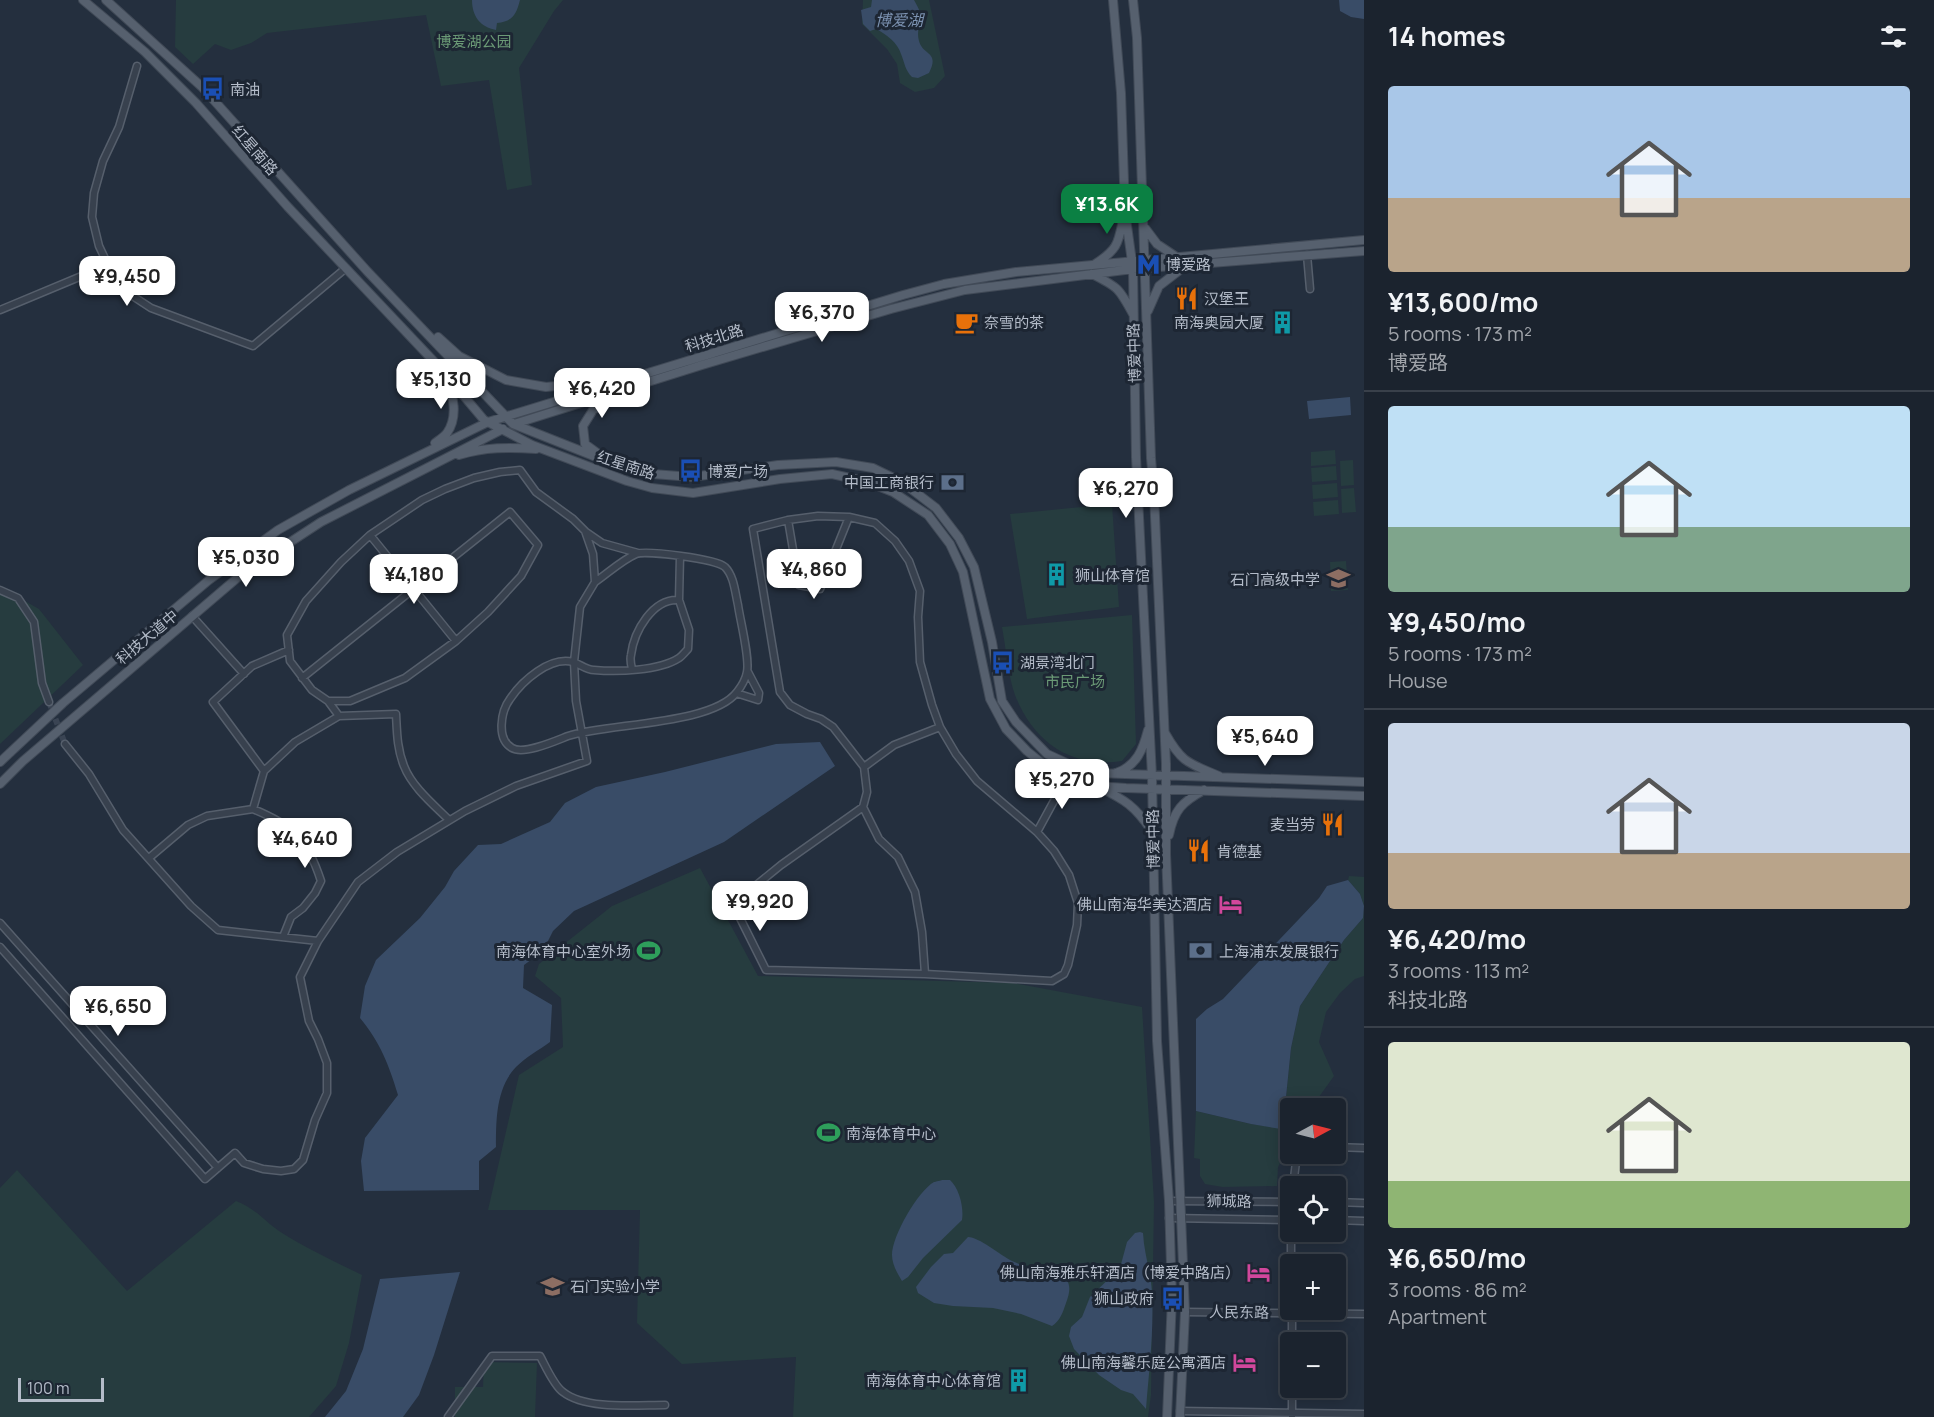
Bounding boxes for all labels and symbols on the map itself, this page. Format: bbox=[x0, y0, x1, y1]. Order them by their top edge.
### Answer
water label: 博爱湖 bbox=[875, 9, 926, 31]
park label: 博爱湖公园 bbox=[436, 31, 512, 52]
bus stop icon: 南油 bbox=[199, 76, 225, 102]
place label: 南油 bbox=[230, 79, 260, 100]
street label: 红星南路 bbox=[227, 120, 283, 180]
pin: ¥13.6K bbox=[1058, 184, 1156, 235]
metro station icon: 博爱路 bbox=[1135, 251, 1161, 277]
place label: 博爱路 bbox=[1166, 254, 1211, 275]
pin: ¥9,450 bbox=[78, 256, 176, 307]
restaurant icon: 汉堡王 bbox=[1173, 285, 1199, 311]
place label: 汉堡王 bbox=[1204, 288, 1249, 309]
pin: ¥6,370 bbox=[773, 292, 871, 343]
cafe icon: 奈雪的茶 bbox=[953, 309, 979, 335]
building icon: 南海奥园大厦 bbox=[1269, 309, 1295, 335]
place label: 奈雪的茶 bbox=[984, 312, 1044, 333]
place label: 南海奥园大厦 bbox=[1174, 312, 1264, 333]
street label: 科技北路 bbox=[682, 319, 746, 357]
street label: 博爱中路 bbox=[1122, 323, 1146, 383]
pin: ¥5,130 bbox=[392, 359, 490, 410]
pin: ¥6,420 bbox=[553, 368, 651, 419]
street label: 红星南路 bbox=[594, 446, 658, 484]
bus stop icon: 博爱广场 bbox=[677, 458, 703, 484]
place label: 博爱广场 bbox=[708, 461, 768, 482]
pin: ¥6,270 bbox=[1077, 468, 1175, 519]
bank icon: 中国工商银行 bbox=[939, 469, 965, 495]
place label: 中国工商银行 bbox=[844, 472, 934, 493]
pin: ¥5,030 bbox=[197, 537, 295, 588]
pin: ¥4,860 bbox=[765, 549, 863, 600]
pin: ¥4,180 bbox=[365, 554, 463, 605]
building icon: 狮山体育馆 bbox=[1044, 562, 1070, 588]
place label: 狮山体育馆 bbox=[1075, 565, 1150, 586]
school or university icon: 石门高级中学 bbox=[1325, 566, 1351, 592]
place label: 石门高级中学 bbox=[1230, 569, 1320, 590]
street label: 科技大道中 bbox=[112, 605, 182, 669]
bus stop icon: 湖景湾北门 bbox=[989, 649, 1015, 675]
place label: 湖景湾北门 bbox=[1020, 652, 1095, 673]
park label: 市民广场 bbox=[1045, 671, 1105, 692]
pin: ¥5,640 bbox=[1216, 716, 1314, 767]
pin: ¥5,270 bbox=[1013, 759, 1111, 810]
street label: 博爱中路 bbox=[1142, 809, 1164, 869]
restaurant icon: 麦当劳 bbox=[1320, 811, 1346, 837]
place label: 麦当劳 bbox=[1270, 814, 1315, 835]
pin: ¥4,640 bbox=[256, 818, 354, 869]
restaurant icon: 肯德基 bbox=[1186, 838, 1212, 864]
place label: 肯德基 bbox=[1217, 841, 1262, 862]
pin: ¥9,920 bbox=[711, 881, 809, 932]
hotel icon: 佛山南海华美达酒店 bbox=[1217, 891, 1243, 917]
place label: 佛山南海华美达酒店 bbox=[1077, 894, 1212, 915]
sports icon: 南海体育中心室外场 bbox=[636, 938, 662, 964]
bank icon: 上海浦东发展银行 bbox=[1188, 938, 1214, 964]
place label: 南海体育中心室外场 bbox=[496, 941, 631, 962]
place label: 上海浦东发展银行 bbox=[1219, 941, 1339, 962]
pin: ¥6,650 bbox=[69, 986, 167, 1037]
north arrow bbox=[1280, 1098, 1346, 1164]
sports icon: 南海体育中心 bbox=[815, 1120, 841, 1146]
place label: 南海体育中心 bbox=[846, 1123, 936, 1144]
street label: 狮城路 bbox=[1206, 1190, 1252, 1212]
hotel icon: 佛山南海雅乐轩酒店（博爱中路店） bbox=[1245, 1259, 1271, 1285]
place label: 佛山南海雅乐轩酒店（博爱中路店） bbox=[1000, 1262, 1240, 1283]
school or university icon: 石门实验小学 bbox=[539, 1273, 565, 1299]
place label: 石门实验小学 bbox=[570, 1276, 660, 1297]
bus stop icon: 狮山政府 bbox=[1159, 1285, 1185, 1311]
place label: 狮山政府 bbox=[1094, 1288, 1154, 1309]
street label: 人民东路 bbox=[1209, 1301, 1269, 1323]
hotel icon: 佛山南海馨乐庭公寓酒店 bbox=[1231, 1349, 1257, 1375]
place label: 佛山南海馨乐庭公寓酒店 bbox=[1061, 1352, 1226, 1373]
building icon: 南海体育中心体育馆 bbox=[1006, 1367, 1032, 1393]
place label: 南海体育中心体育馆 bbox=[866, 1370, 1001, 1391]
scale bar bbox=[18, 1375, 104, 1402]

